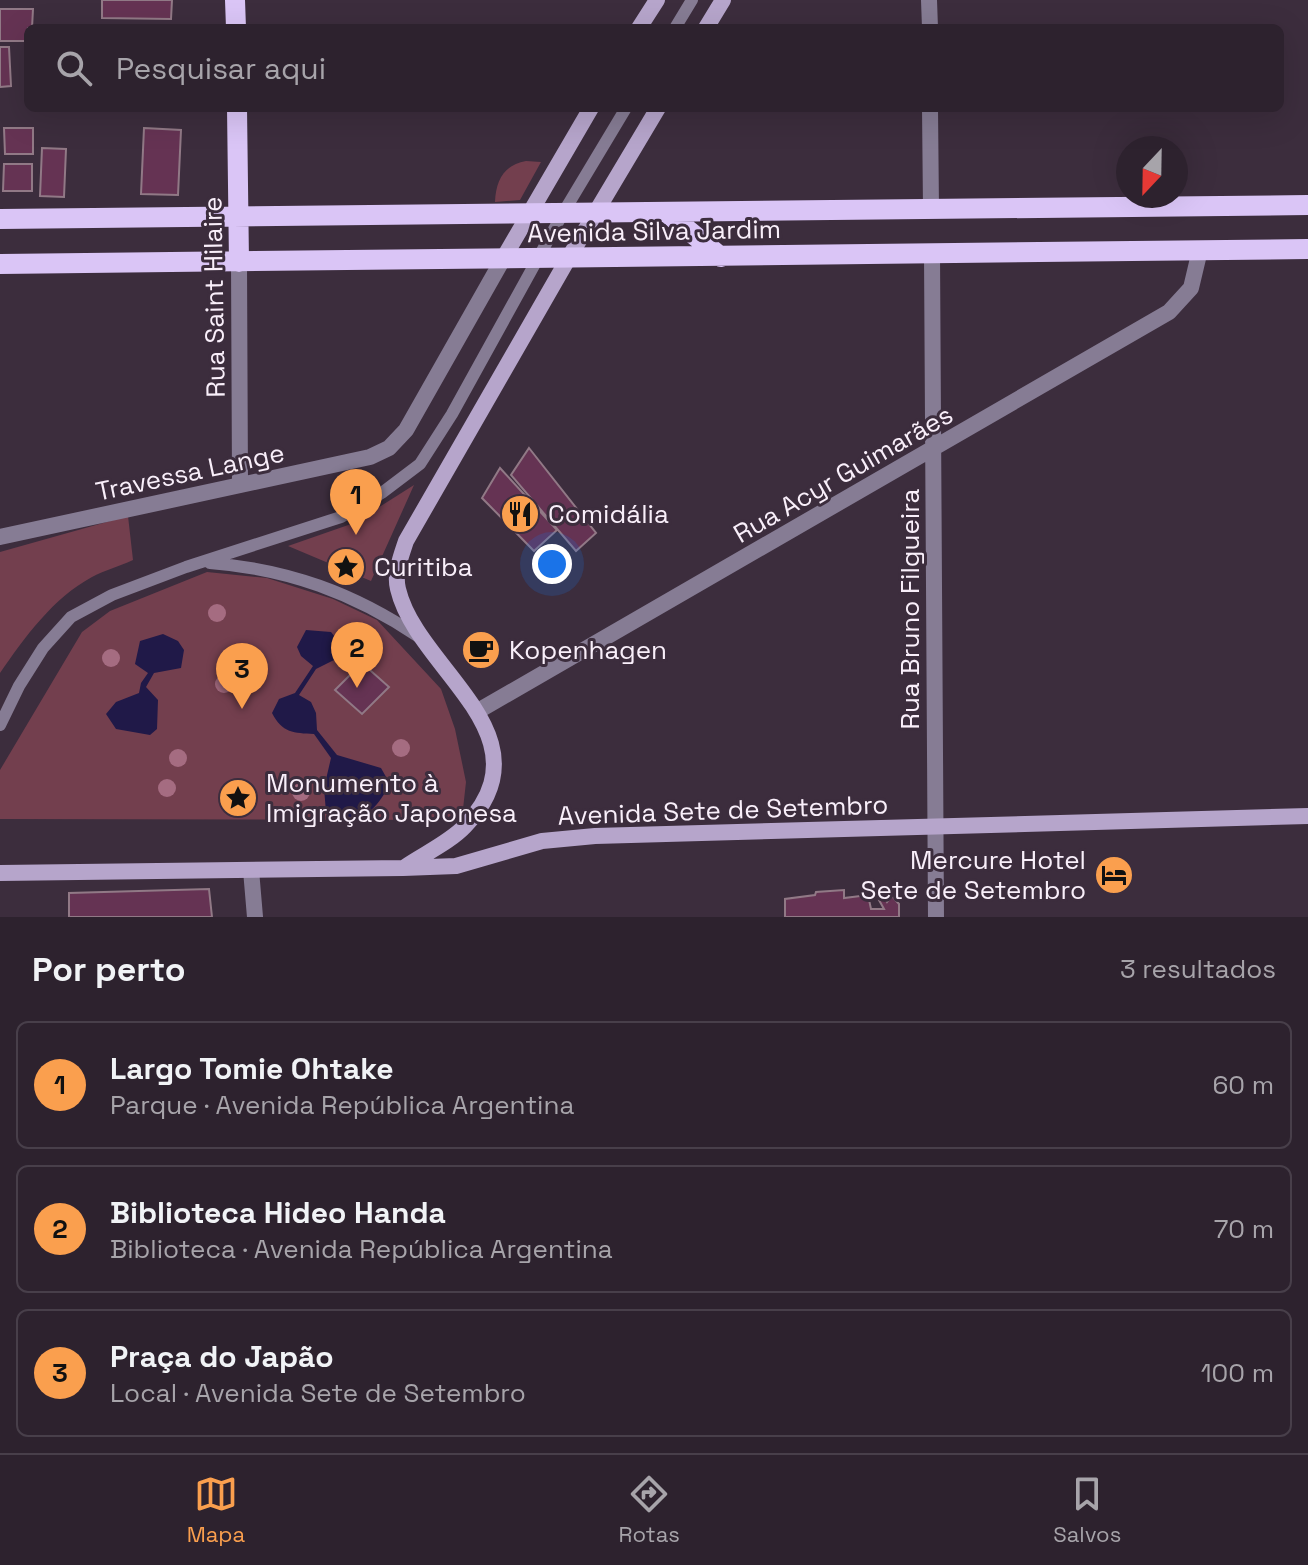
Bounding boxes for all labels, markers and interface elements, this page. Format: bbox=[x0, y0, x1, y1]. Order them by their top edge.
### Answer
search box bbox=[24, 24, 1284, 112]
icon: search bbox=[52, 46, 96, 90]
text: Pesquisar aqui bbox=[116, 49, 326, 88]
north arrow bbox=[1116, 136, 1188, 208]
street label: Rua Saint Hilaire bbox=[195, 196, 233, 398]
street label: Avenida Silva Jardim bbox=[527, 212, 781, 250]
street label: Rua Acyr Guimarães bbox=[727, 397, 959, 551]
street label: Travessa Lange bbox=[93, 435, 287, 509]
pin: 1 bbox=[330, 469, 382, 535]
street label: Rua Bruno Filgueira bbox=[893, 488, 927, 730]
restaurant icon: Comidália bbox=[499, 493, 541, 535]
place label: Comidália bbox=[548, 497, 669, 531]
your location bbox=[532, 544, 572, 584]
place icon: Curitiba bbox=[325, 546, 367, 588]
place label: Curitiba bbox=[374, 550, 473, 584]
pin: 2 bbox=[331, 622, 383, 688]
cafe icon: Kopenhagen bbox=[460, 629, 502, 671]
place label: Kopenhagen bbox=[509, 633, 667, 667]
pin: 3 bbox=[216, 643, 268, 709]
place label: Monumento à Imigração Japonesa bbox=[266, 766, 517, 830]
place icon: Monumento à Imigração Japonesa bbox=[217, 777, 259, 819]
street label: Avenida Sete de Setembro bbox=[557, 787, 889, 833]
place label: Mercure Hotel Sete de Setembro bbox=[861, 843, 1086, 907]
hotel icon: Mercure Hotel Sete de Setembro bbox=[1093, 854, 1135, 896]
text: Por perto bbox=[32, 948, 186, 991]
text: 3 resultados bbox=[1120, 952, 1276, 986]
text: Largo Tomie Ohtake bbox=[110, 1049, 394, 1088]
text: 1 bbox=[54, 1068, 66, 1102]
text: 60 m bbox=[1212, 1068, 1274, 1102]
text: Parque · Avenida República Argentina bbox=[110, 1088, 574, 1122]
text: Biblioteca Hideo Handa bbox=[110, 1193, 446, 1232]
text: 2 bbox=[52, 1212, 68, 1246]
text: 70 m bbox=[1214, 1212, 1274, 1246]
text: Biblioteca · Avenida República Argentina bbox=[110, 1232, 613, 1266]
text: Praça do Japão bbox=[110, 1337, 334, 1376]
text: 3 bbox=[52, 1356, 68, 1390]
text: 100 m bbox=[1201, 1356, 1274, 1390]
text: Local · Avenida Sete de Setembro bbox=[110, 1376, 526, 1410]
tab: Mapa bbox=[187, 1472, 245, 1548]
tab: Rotas bbox=[619, 1472, 680, 1548]
tab: Salvos bbox=[1053, 1472, 1121, 1548]

